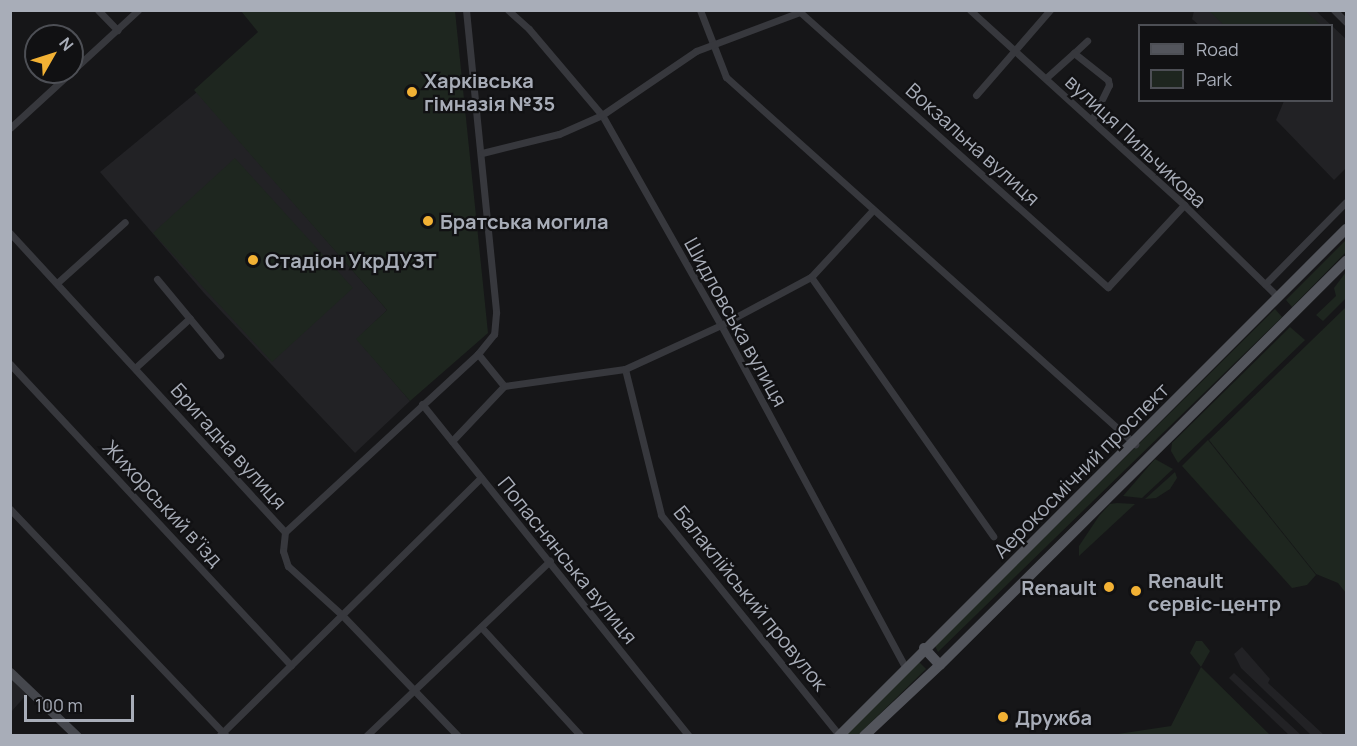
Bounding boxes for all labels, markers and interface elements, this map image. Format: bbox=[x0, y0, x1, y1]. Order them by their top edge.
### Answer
north arrow bbox=[24, 24, 84, 84]
legend bbox=[1138, 24, 1333, 102]
text: N bbox=[54, 33, 79, 55]
text: Road bbox=[1196, 37, 1239, 61]
text: Park bbox=[1196, 67, 1232, 91]
place label: Харківська гімназія №35 bbox=[424, 68, 555, 115]
street label: вулиця Пильчикова bbox=[1061, 70, 1211, 212]
street label: Вокзальна вулиця bbox=[901, 78, 1045, 210]
marker: Харківська гімназія №35 bbox=[405, 85, 419, 99]
place label: Братська могила bbox=[440, 209, 608, 233]
marker: Братська могила bbox=[421, 214, 435, 228]
street label: Шидловська вулиця bbox=[680, 233, 792, 411]
place label: Стадіон УкрДУЗТ bbox=[265, 248, 436, 272]
marker: Стадіон УкрДУЗТ bbox=[246, 253, 260, 267]
street label: Аерокосмічний проспект bbox=[988, 377, 1174, 563]
street label: Бригадна вулиця bbox=[166, 378, 292, 514]
street label: Жихорський в’їзд bbox=[98, 435, 228, 571]
street label: Попаснянська вулиця bbox=[493, 472, 643, 648]
street label: Балаклійський провулок bbox=[669, 501, 833, 695]
place label: Renault сервіс-центр bbox=[1148, 568, 1281, 615]
place label: Renault bbox=[1021, 575, 1097, 599]
marker: Renault bbox=[1102, 580, 1116, 594]
marker: Renault сервіс-центр bbox=[1129, 584, 1143, 598]
scale bar bbox=[27, 683, 136, 721]
text: 100 m bbox=[35, 693, 83, 717]
place label: Дружба bbox=[1015, 705, 1092, 729]
marker: Дружба bbox=[996, 710, 1010, 724]

